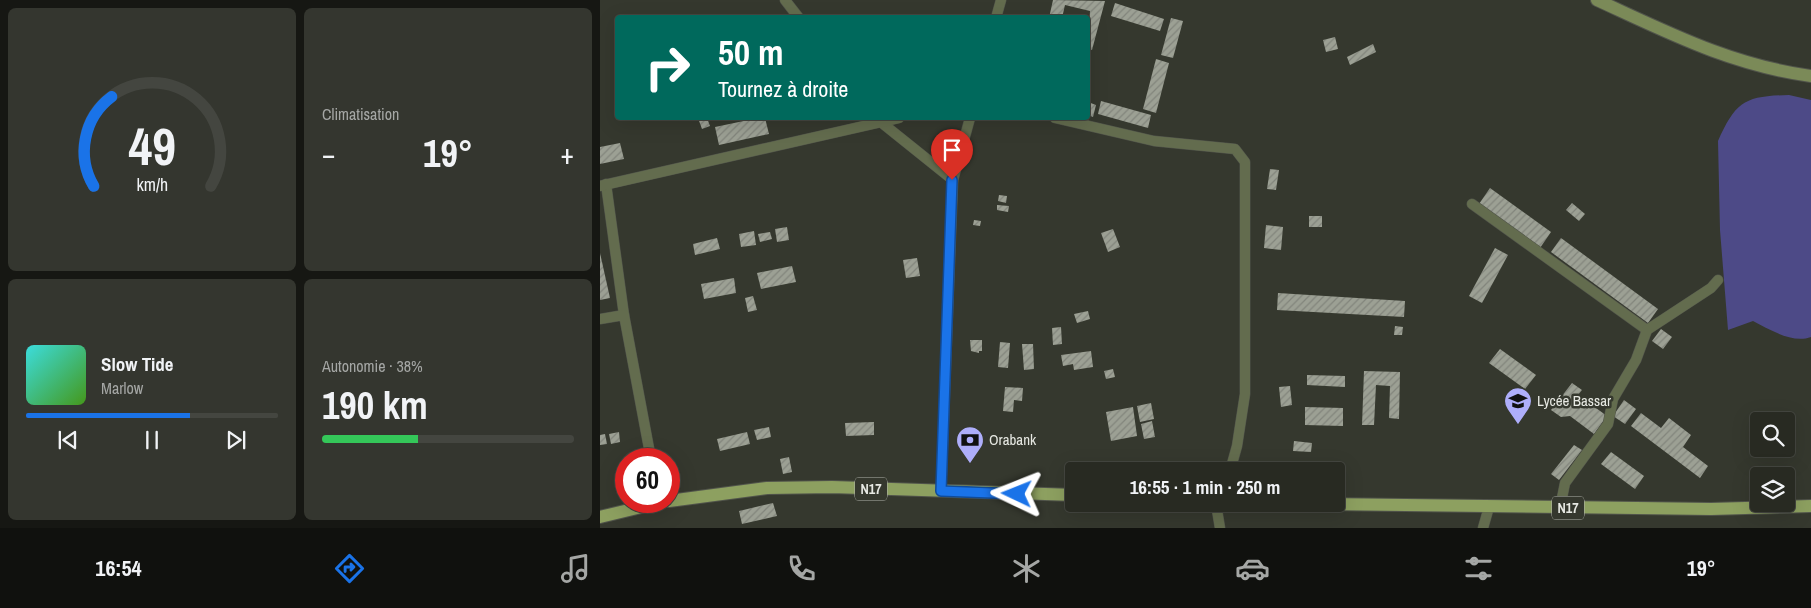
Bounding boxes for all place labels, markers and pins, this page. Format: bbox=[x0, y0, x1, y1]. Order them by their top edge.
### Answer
pin bbox=[931, 129, 973, 180]
school or university icon: Lycée Bassar bbox=[1503, 386, 1533, 425]
place label: Lycée Bassar bbox=[1537, 390, 1611, 411]
bank icon: Orabank bbox=[955, 425, 985, 464]
place label: Orabank bbox=[989, 429, 1037, 450]

